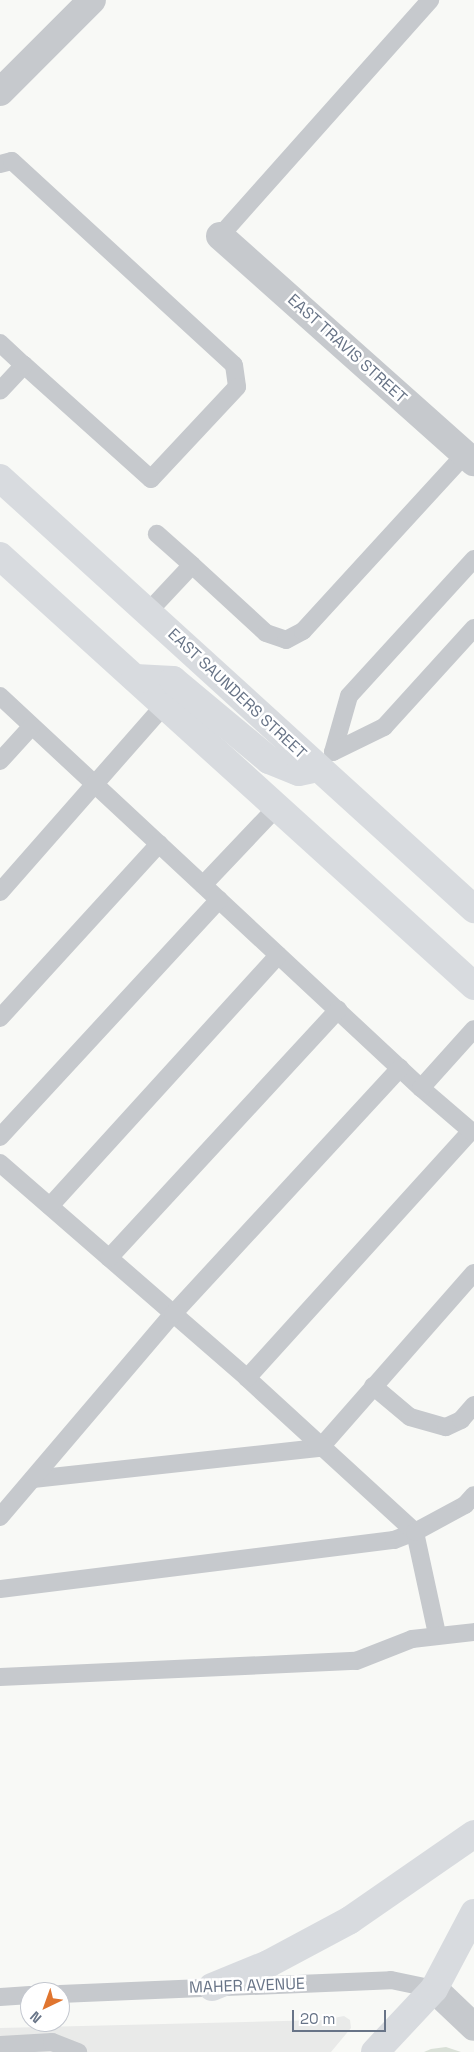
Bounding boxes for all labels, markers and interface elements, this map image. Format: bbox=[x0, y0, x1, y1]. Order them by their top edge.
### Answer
street label: EAST TRAVIS STREET bbox=[283, 290, 411, 408]
street label: EAST SAUNDERS STREET bbox=[164, 625, 310, 763]
street label: MAHER AVENUE bbox=[189, 1974, 305, 1998]
north arrow bbox=[20, 1982, 70, 2032]
scale bar bbox=[294, 2000, 388, 2032]
text: N bbox=[26, 2008, 45, 2027]
text: 20 m bbox=[300, 2009, 335, 2028]

